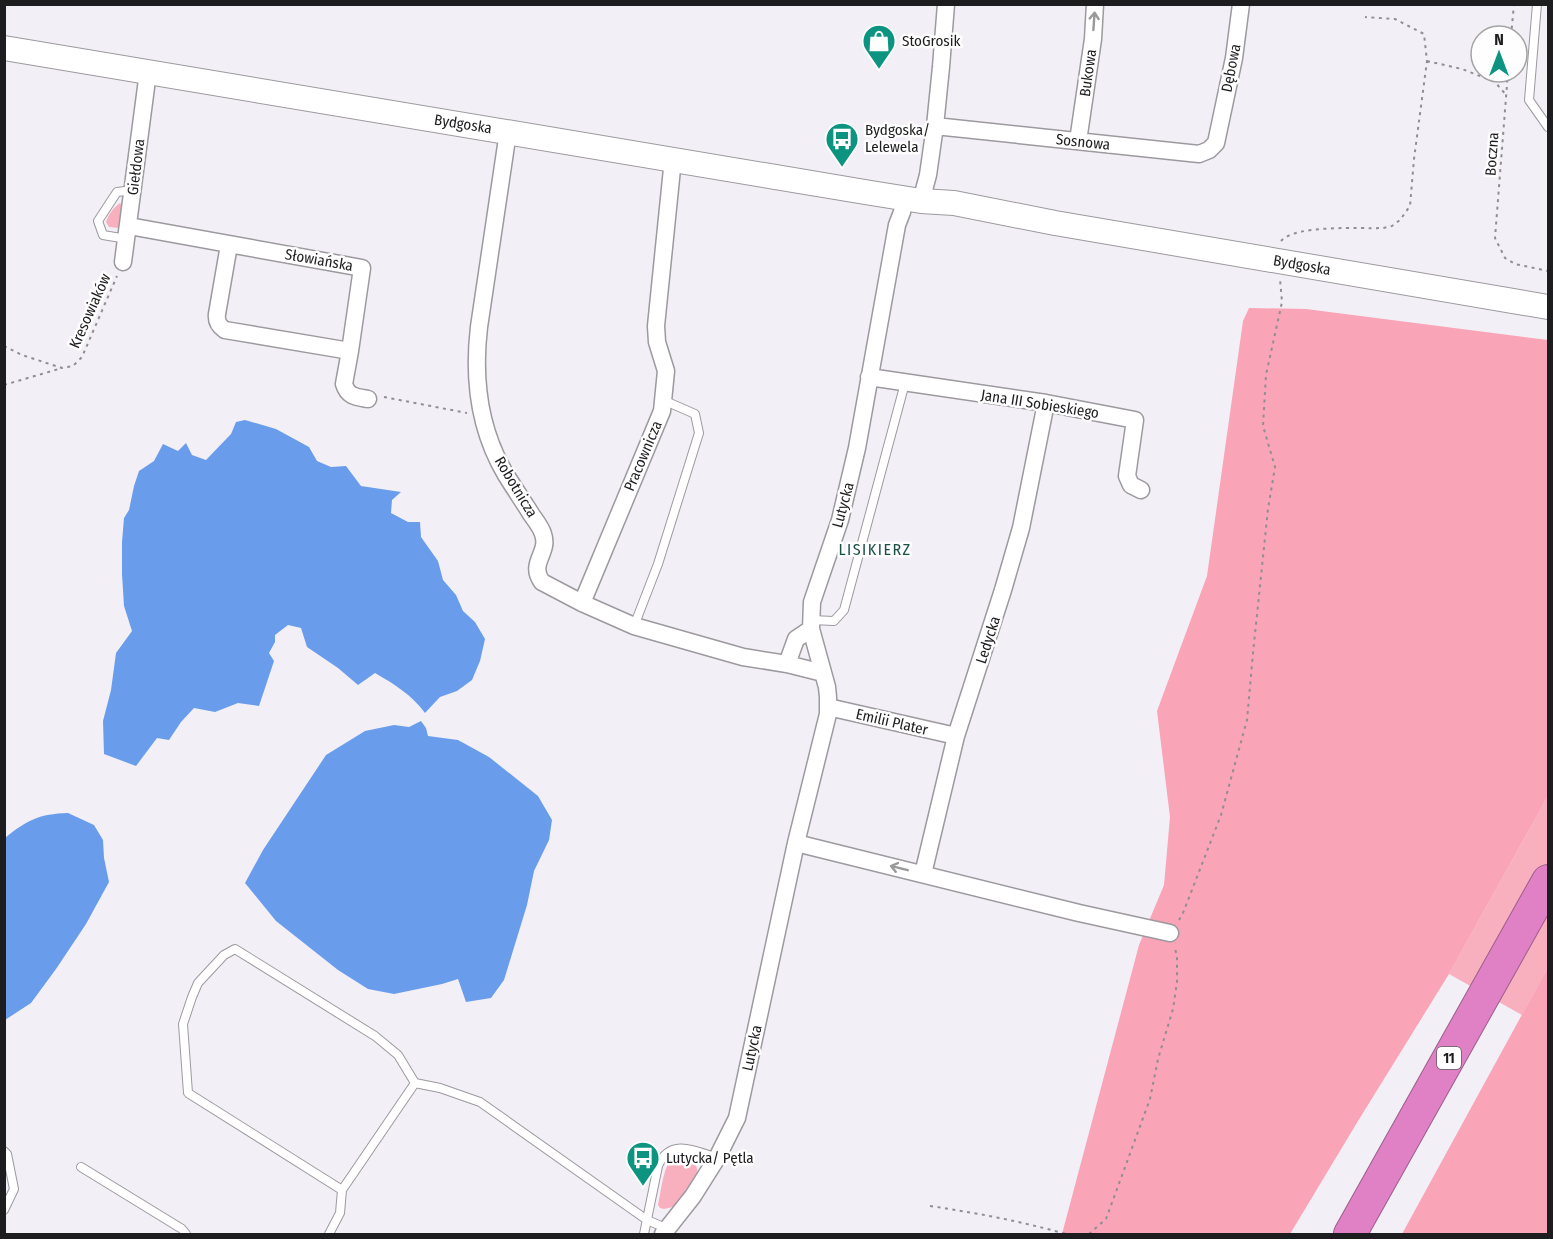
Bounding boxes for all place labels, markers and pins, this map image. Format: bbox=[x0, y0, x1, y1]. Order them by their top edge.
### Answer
shop icon: StoGrosik bbox=[861, 23, 897, 70]
place label: StoGrosik bbox=[902, 32, 961, 50]
bus stop icon: Bydgoska/ Lelewela bbox=[824, 121, 860, 168]
place label: Bydgoska/ Lelewela bbox=[865, 121, 930, 156]
bus stop icon: Lutycka/ Pętla bbox=[625, 1140, 661, 1187]
place label: Lutycka/ Pętla bbox=[666, 1149, 754, 1167]

